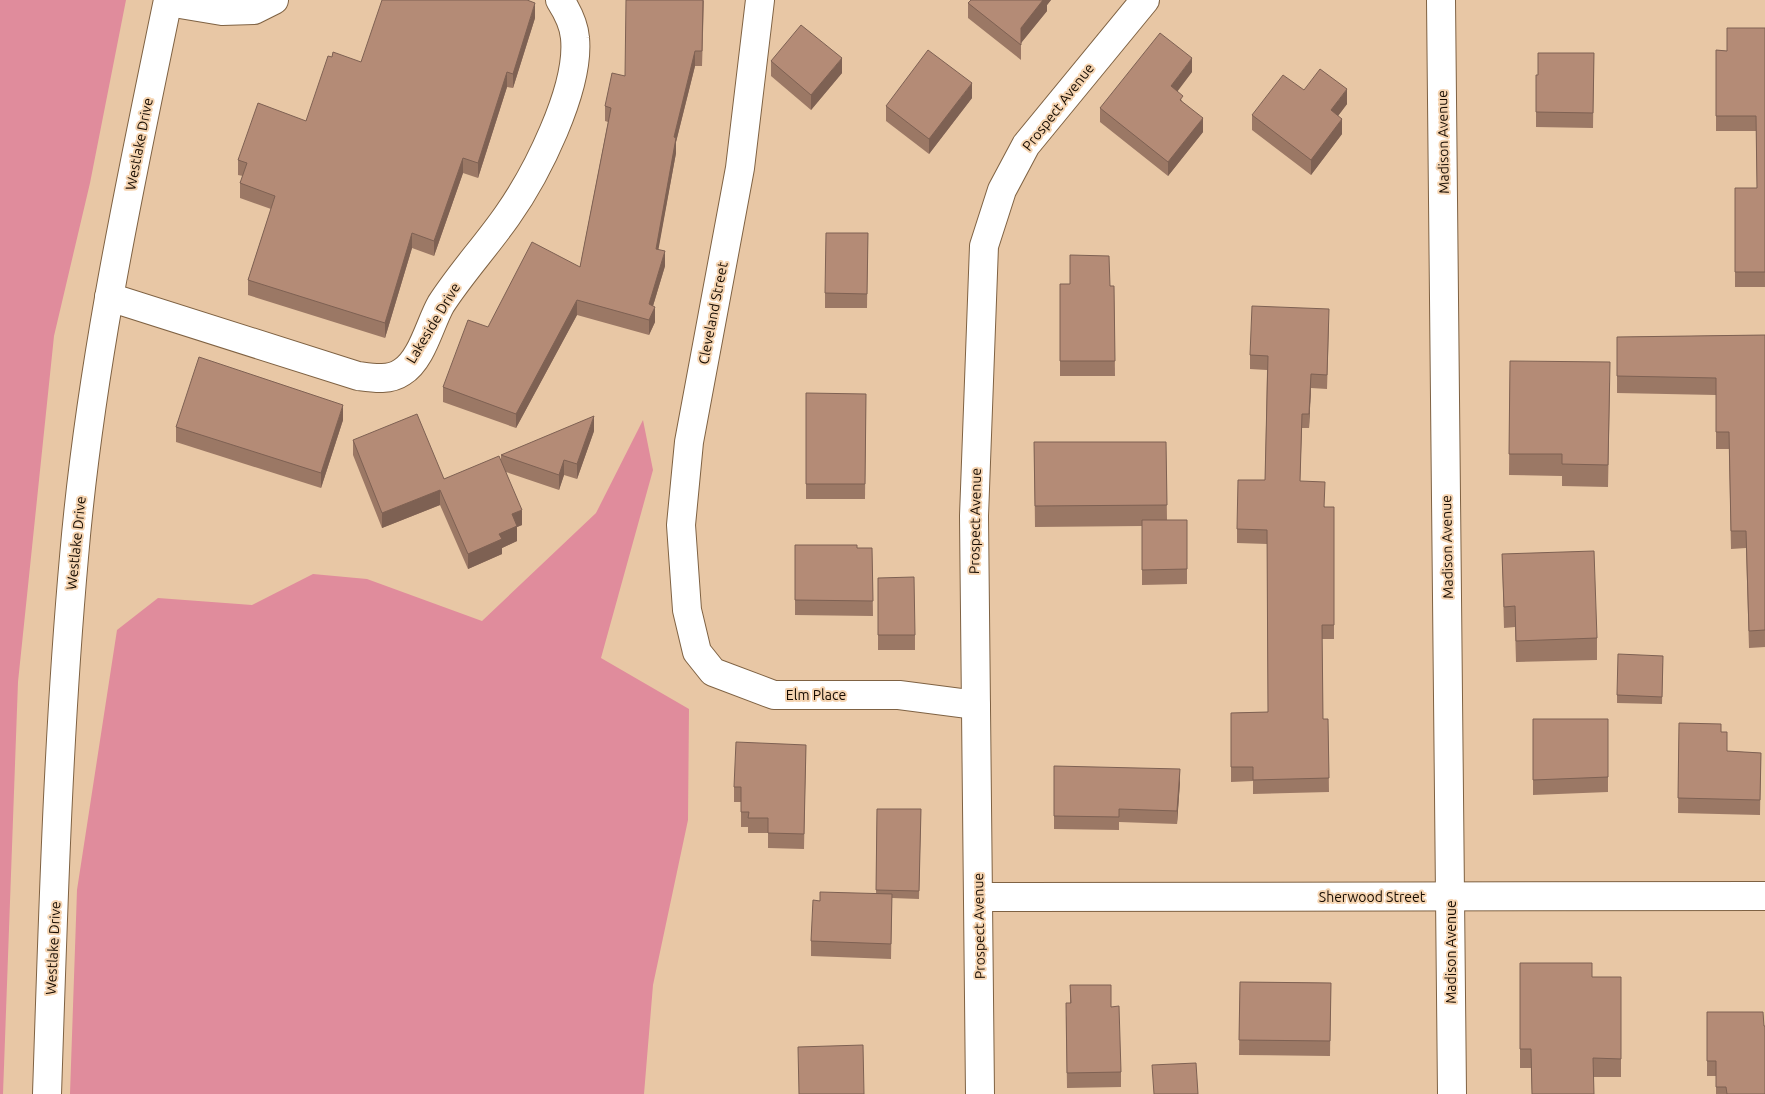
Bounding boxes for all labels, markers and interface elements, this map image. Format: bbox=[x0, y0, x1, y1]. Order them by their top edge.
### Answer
street label: Prospect Avenue bbox=[1019, 60, 1097, 154]
street label: Madison Avenue bbox=[1434, 90, 1452, 194]
street label: Westlake Drive bbox=[122, 96, 156, 192]
street label: Cleveland Street bbox=[695, 260, 731, 366]
street label: Lakeside Drive bbox=[403, 280, 463, 366]
street label: Prospect Avenue bbox=[966, 468, 984, 574]
street label: Madison Avenue bbox=[1438, 495, 1456, 599]
street label: Westlake Drive bbox=[63, 496, 89, 590]
street label: Elm Place bbox=[786, 687, 846, 703]
street label: Prospect Avenue bbox=[970, 873, 988, 979]
street label: Sherwood Street bbox=[1319, 889, 1426, 905]
street label: Madison Avenue bbox=[1443, 900, 1459, 1004]
street label: Westlake Drive bbox=[43, 901, 63, 995]

